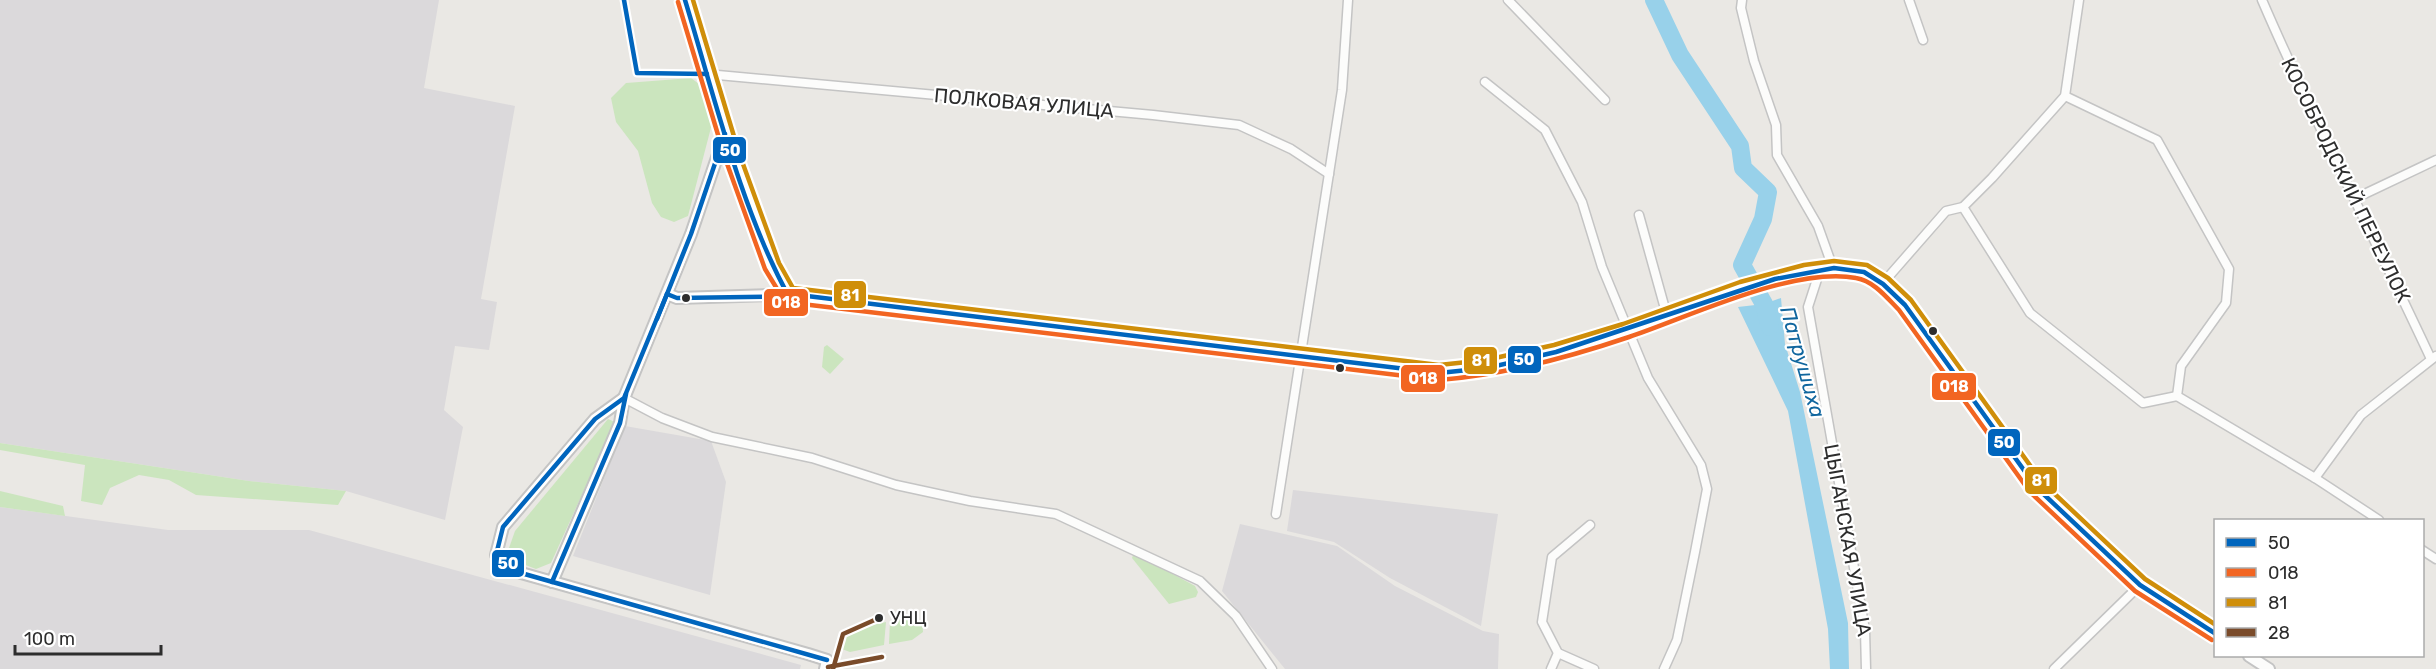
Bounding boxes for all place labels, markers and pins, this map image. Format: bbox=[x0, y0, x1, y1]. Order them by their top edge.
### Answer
unlabelled marker bbox=[680, 292, 692, 304]
unlabelled marker bbox=[1927, 325, 1939, 337]
unlabelled marker bbox=[1334, 362, 1346, 374]
place label: УНЦ bbox=[890, 607, 927, 629]
marker: УНЦ bbox=[873, 612, 885, 624]

